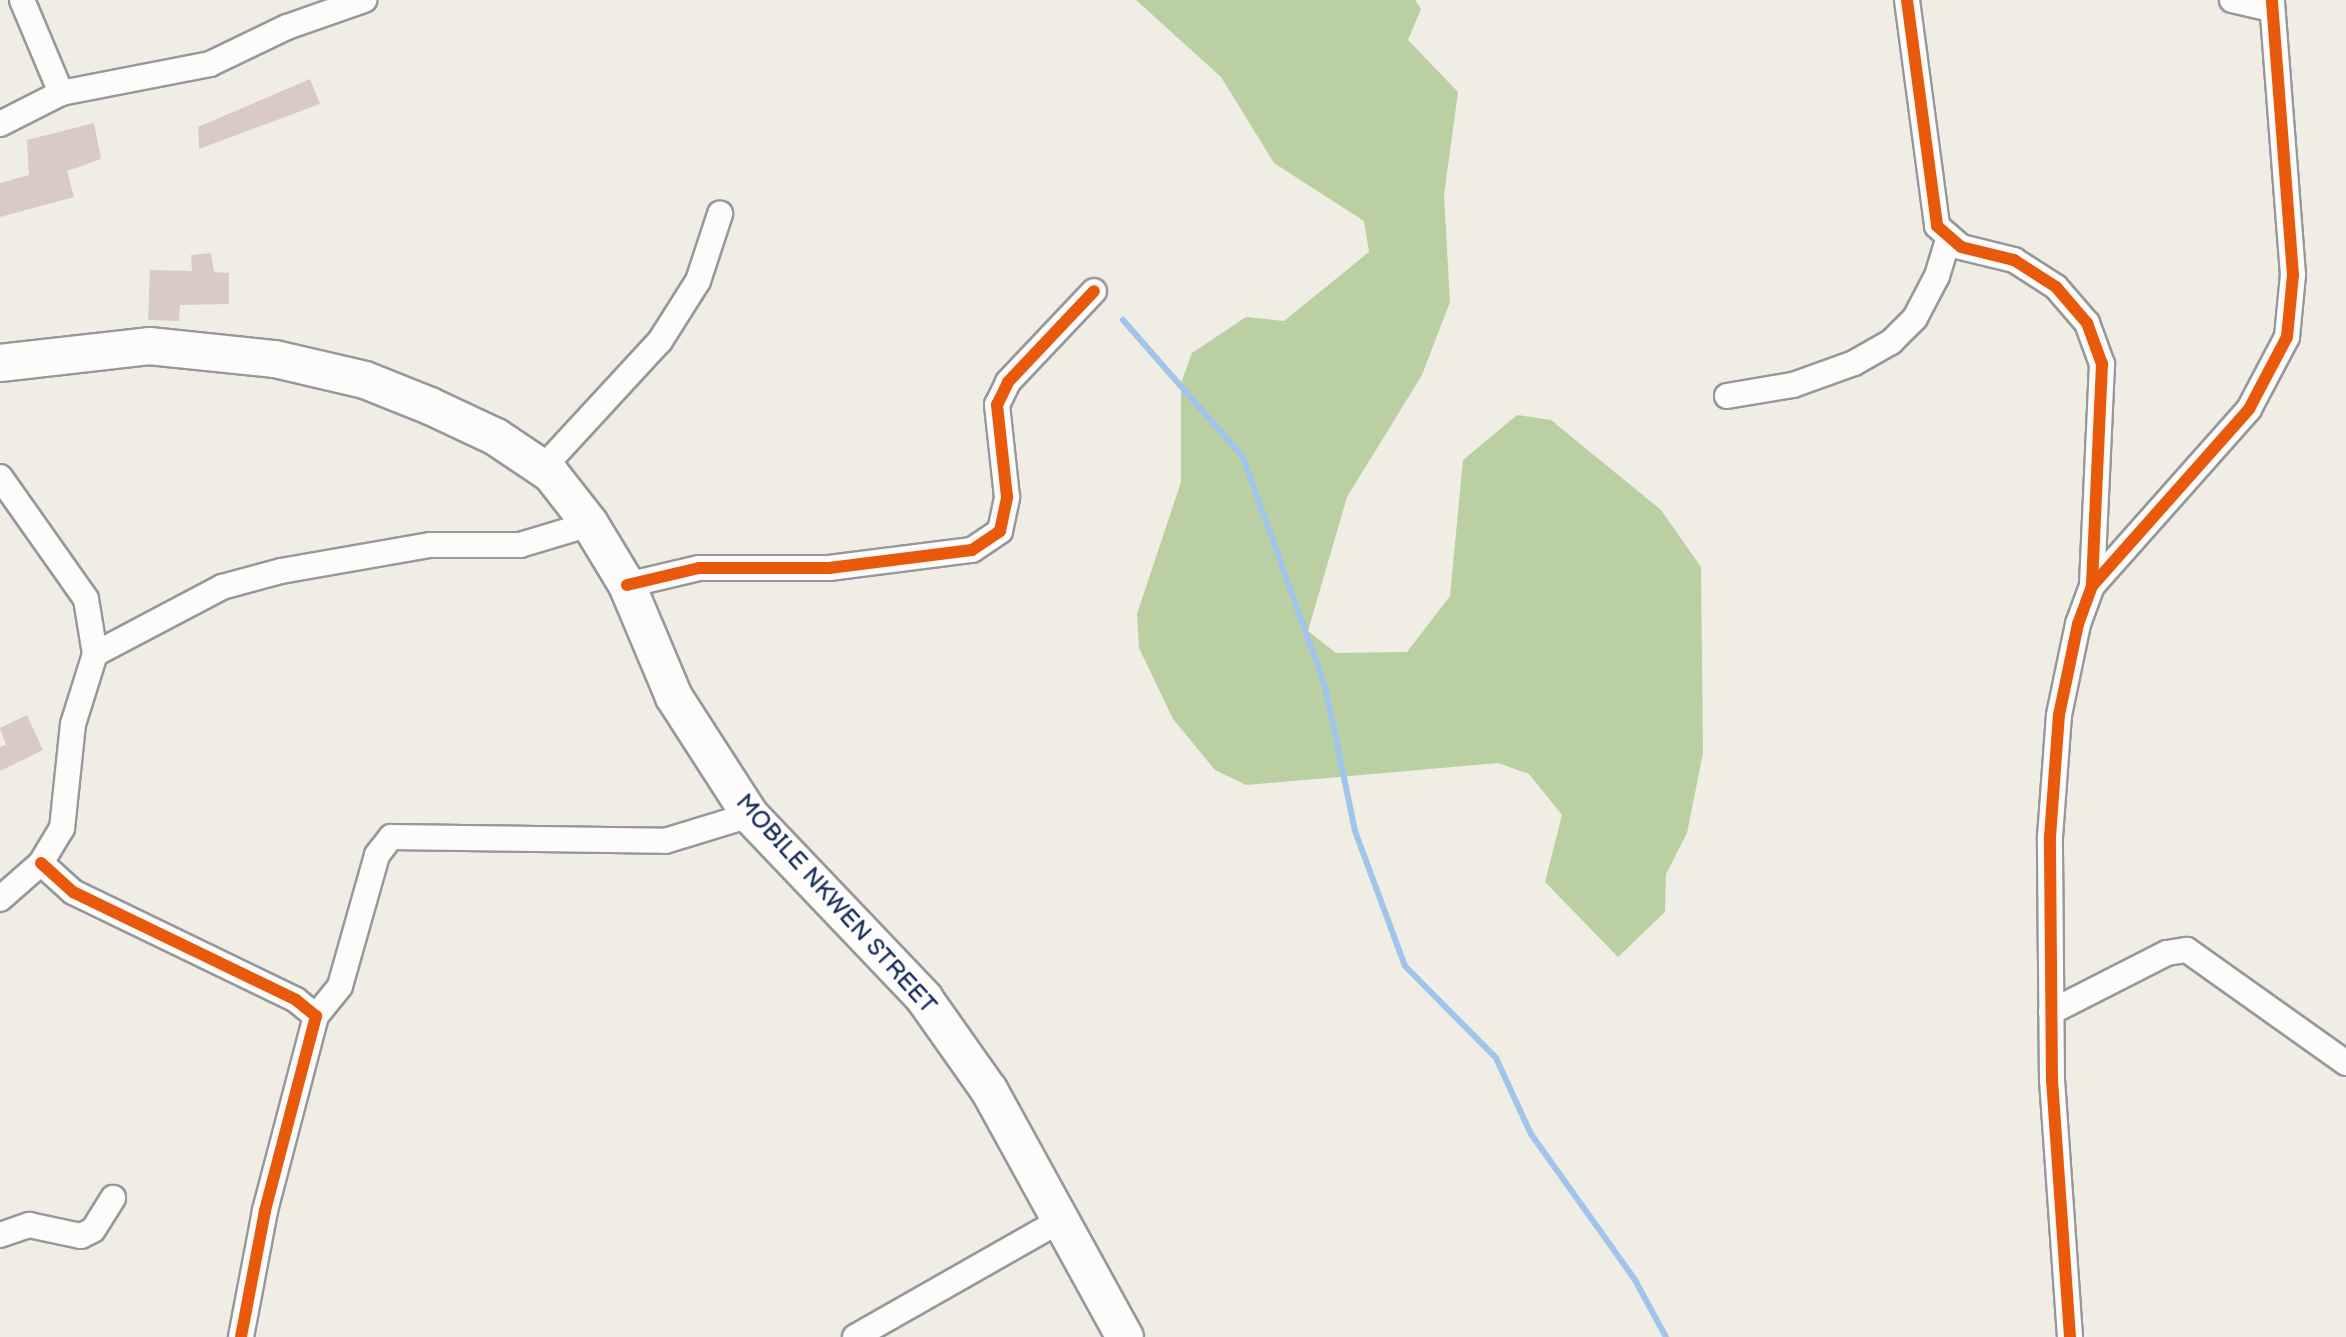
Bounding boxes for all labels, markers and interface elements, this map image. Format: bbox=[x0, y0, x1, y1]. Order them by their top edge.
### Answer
street label: MOBILE NKWEN STREET bbox=[729, 788, 943, 1020]

